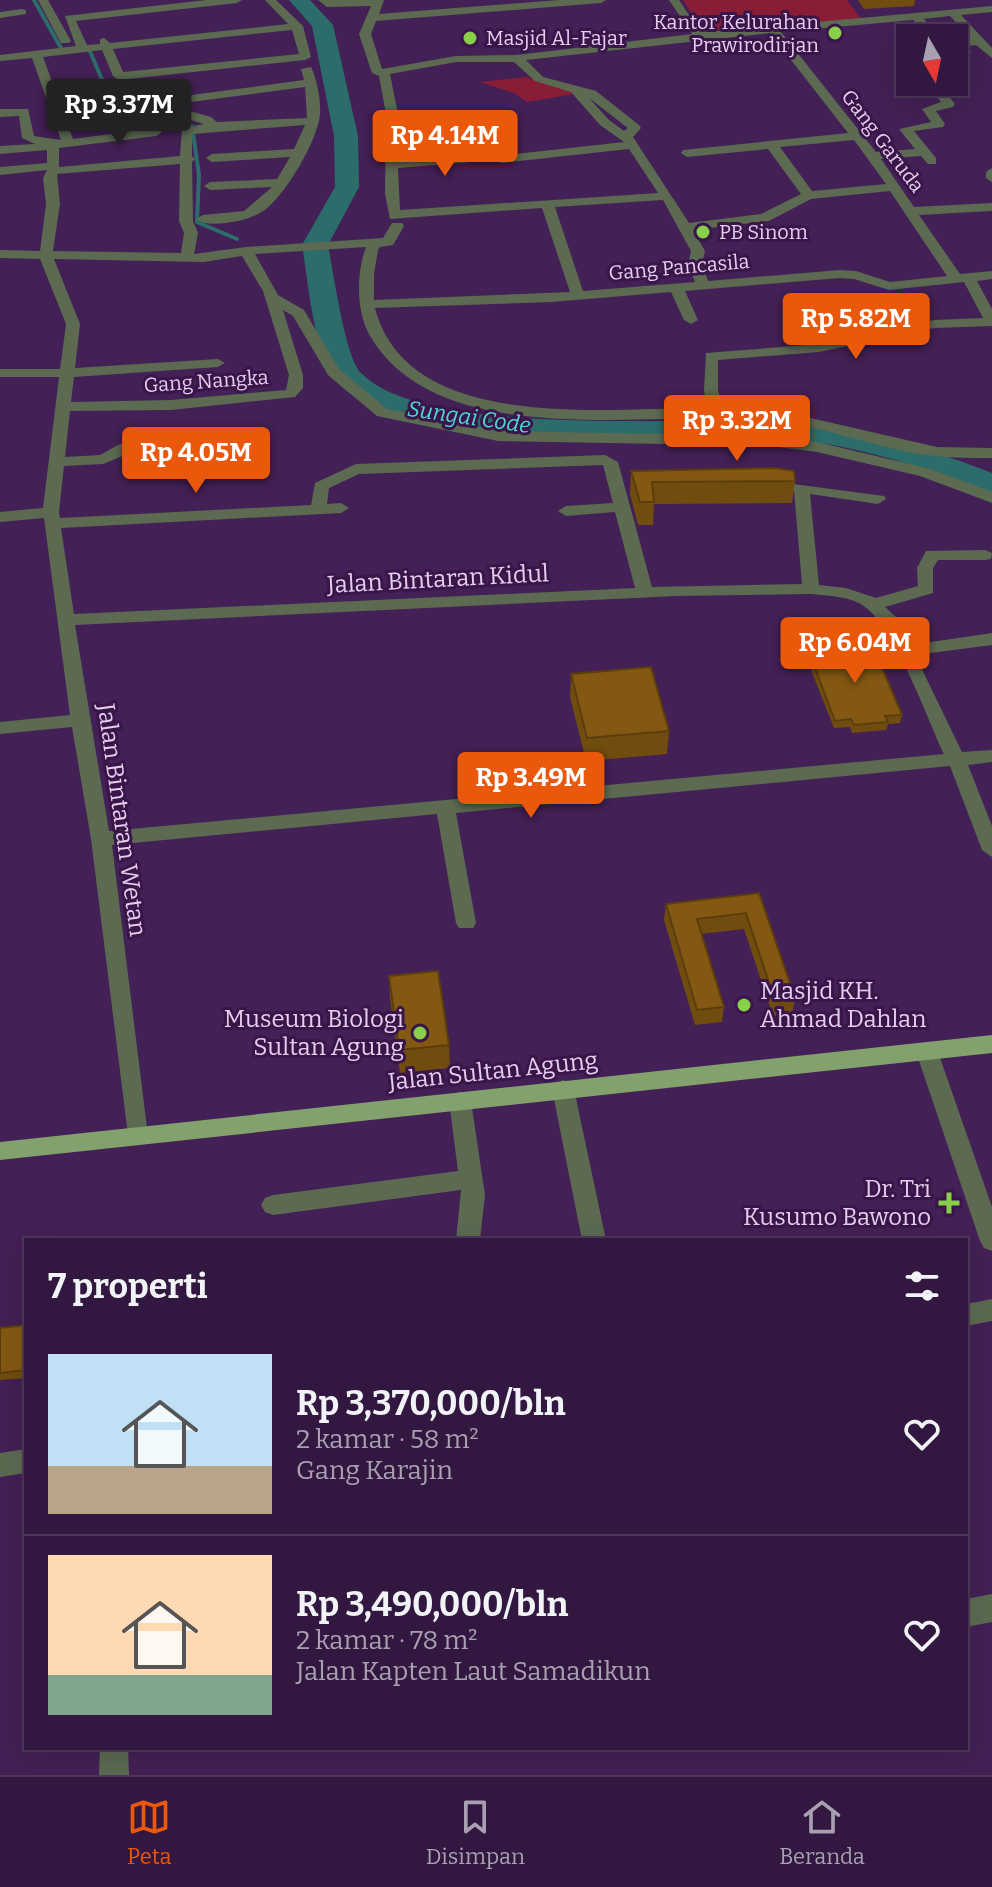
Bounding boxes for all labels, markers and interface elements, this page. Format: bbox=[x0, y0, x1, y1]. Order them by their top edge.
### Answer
place label: Kantor Kelurahan Prawirodirjan bbox=[653, 10, 819, 58]
marker: Kantor Kelurahan Prawirodirjan bbox=[826, 24, 844, 42]
north arrow bbox=[896, 24, 968, 96]
map controls bbox=[896, 24, 968, 96]
place label: Masjid Al-Fajar bbox=[486, 26, 627, 51]
marker: Masjid Al-Fajar bbox=[461, 29, 479, 47]
pin: Rp 3.37M bbox=[36, 79, 202, 147]
street label: Gang Garuda bbox=[837, 85, 929, 197]
text: Rp 3.37M bbox=[64, 89, 174, 120]
pin: Rp 4.14M bbox=[362, 110, 528, 178]
text: Rp 4.14M bbox=[391, 120, 499, 151]
place label: PB Sinom bbox=[719, 220, 808, 244]
marker: PB Sinom bbox=[694, 223, 712, 241]
street label: Gang Pancasila bbox=[608, 249, 750, 285]
pin: Rp 5.82M bbox=[773, 293, 939, 361]
text: Rp 5.82M bbox=[801, 303, 911, 334]
street label: Gang Nangka bbox=[143, 365, 269, 397]
water label: Sungai Code bbox=[406, 395, 532, 439]
pin: Rp 3.32M bbox=[654, 395, 820, 463]
text: Rp 3.32M bbox=[682, 405, 792, 436]
pin: Rp 4.05M bbox=[113, 427, 279, 495]
text: Rp 4.05M bbox=[140, 437, 252, 468]
street label: Jalan Bintaran Kidul bbox=[325, 559, 550, 599]
pin: Rp 6.04M bbox=[772, 617, 938, 685]
text: Rp 6.04M bbox=[799, 627, 912, 658]
street label: Jalan Bintaran Wetan bbox=[92, 701, 152, 938]
pin: Rp 3.49M bbox=[448, 752, 614, 820]
text: Rp 3.49M bbox=[475, 762, 587, 793]
place label: Masjid KH. Ahmad Dahlan bbox=[760, 977, 926, 1033]
marker: Masjid KH. Ahmad Dahlan bbox=[735, 996, 753, 1014]
place label: Museum Biologi Sultan Agung bbox=[224, 1005, 404, 1061]
marker: Museum Biologi Sultan Agung bbox=[411, 1024, 429, 1042]
street label: Jalan Sultan Agung bbox=[386, 1046, 599, 1096]
place label: Dr. Tri Kusumo Bawono bbox=[743, 1175, 931, 1231]
marker: Dr. Tri Kusumo Bawono bbox=[938, 1192, 960, 1214]
icon: filters bbox=[900, 1264, 944, 1308]
text: 7 properti bbox=[48, 1266, 208, 1307]
text: Rp 3,370,000/bln bbox=[296, 1383, 566, 1424]
icon: home bbox=[112, 1386, 208, 1482]
icon: heart bbox=[900, 1412, 944, 1456]
text: 2 kamar · 58 m² bbox=[296, 1424, 479, 1455]
text: Gang Karajin bbox=[296, 1455, 453, 1486]
text: Rp 3,490,000/bln bbox=[296, 1584, 569, 1625]
icon: home bbox=[112, 1587, 208, 1683]
icon: heart bbox=[900, 1613, 944, 1657]
text: 2 kamar · 78 m² bbox=[296, 1625, 477, 1656]
text: Jalan Kapten Laut Samadikun bbox=[296, 1656, 651, 1687]
tab: Peta bbox=[127, 1795, 172, 1870]
tab: Disimpan bbox=[426, 1795, 525, 1870]
tab: Beranda bbox=[779, 1795, 865, 1870]

